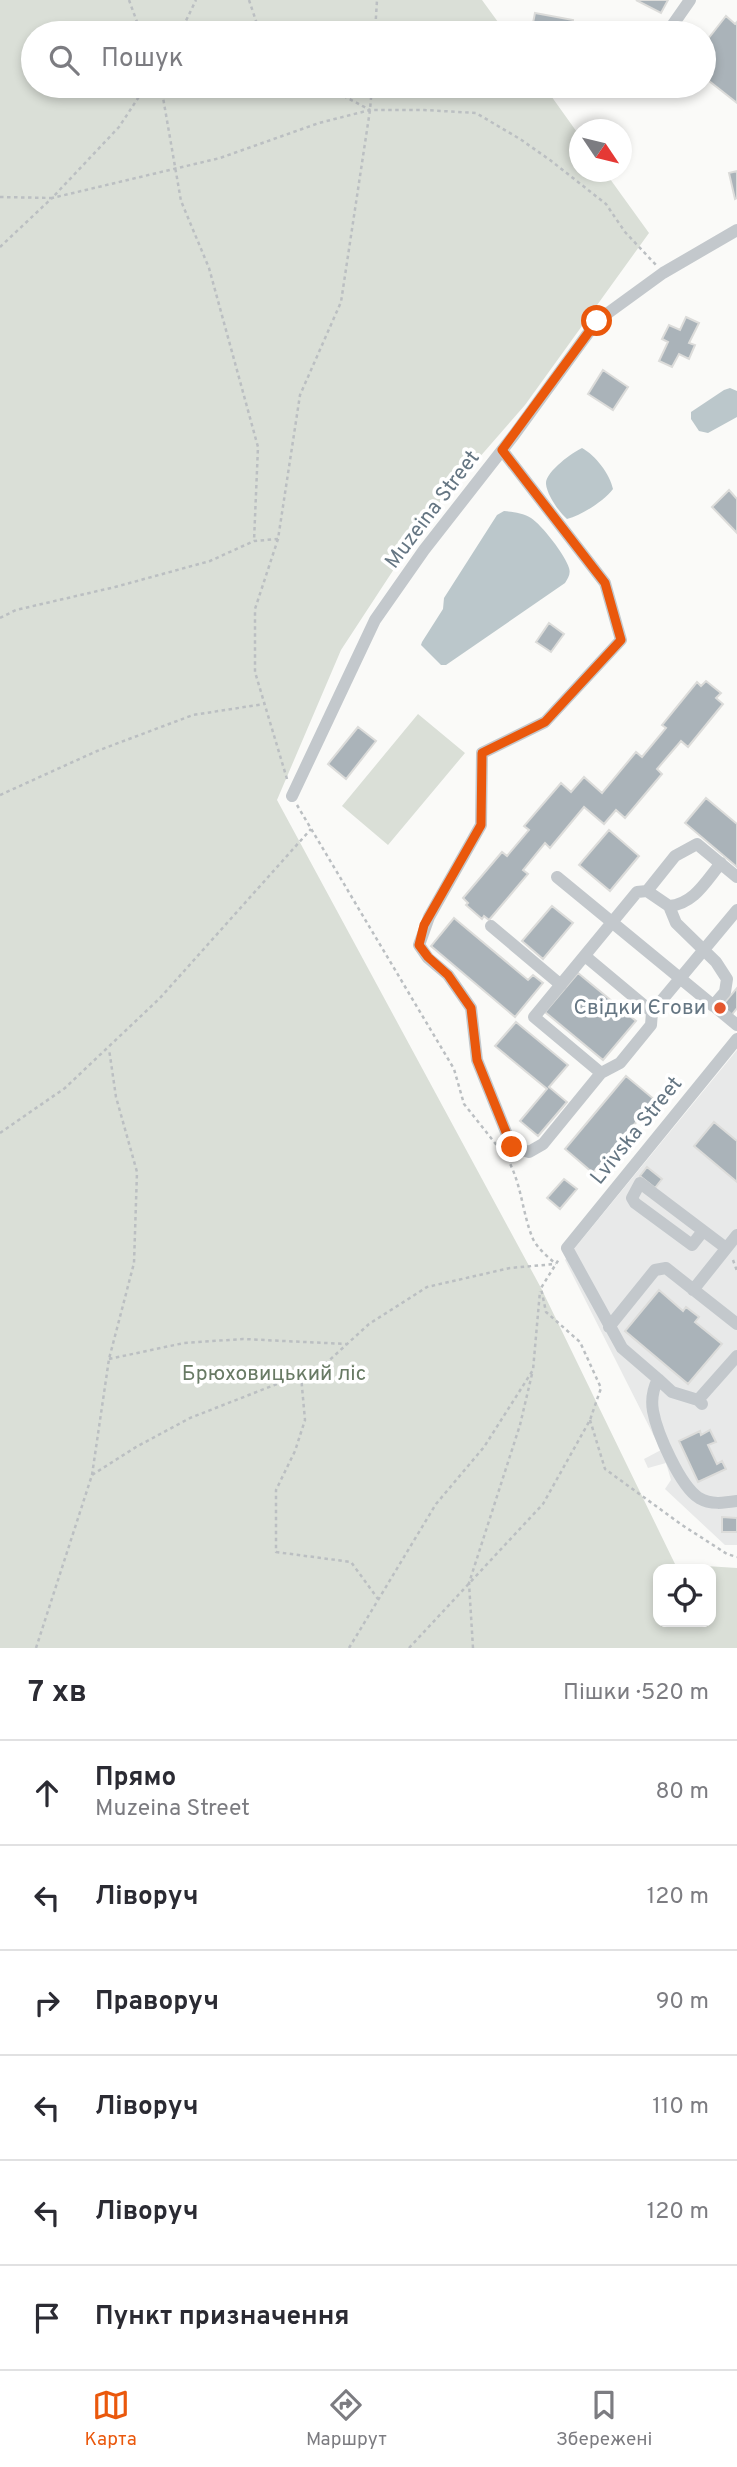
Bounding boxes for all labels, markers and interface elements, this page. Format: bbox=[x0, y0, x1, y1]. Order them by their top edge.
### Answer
search box bbox=[21, 21, 716, 98]
icon: search bbox=[45, 41, 83, 79]
text: Пошук bbox=[101, 43, 184, 76]
north arrow bbox=[569, 119, 632, 182]
route start bbox=[581, 305, 612, 336]
street label: Muzeina Street bbox=[380, 445, 486, 575]
place label: Свідки Єгови bbox=[574, 995, 706, 1022]
marker: Свідки Єгови bbox=[712, 1000, 728, 1016]
street label: Lvivska Street bbox=[585, 1071, 689, 1191]
route end bbox=[496, 1131, 527, 1162]
park label: Брюховицький ліс bbox=[182, 1361, 366, 1388]
map controls bbox=[653, 1564, 716, 1627]
button: locate bbox=[653, 1564, 716, 1627]
text: 7 хв bbox=[28, 1675, 87, 1712]
text: Пішки · 520 m bbox=[563, 1679, 709, 1708]
text: Прямо bbox=[95, 1762, 176, 1795]
icon: ahead bbox=[28, 1774, 66, 1812]
text: 80 m bbox=[656, 1778, 709, 1807]
text: Muzeina Street bbox=[95, 1795, 250, 1824]
icon: left bbox=[28, 1879, 66, 1917]
text: Ліворуч bbox=[95, 1881, 198, 1914]
text: 120 m bbox=[647, 1883, 709, 1912]
icon: right bbox=[28, 1984, 66, 2022]
text: Праворуч bbox=[95, 1986, 219, 2019]
text: 90 m bbox=[656, 1988, 709, 2017]
icon: left bbox=[28, 2089, 66, 2127]
text: Ліворуч bbox=[95, 2091, 198, 2124]
text: 110 m bbox=[652, 2093, 709, 2122]
icon: left bbox=[28, 2194, 66, 2232]
text: Ліворуч bbox=[95, 2196, 198, 2229]
text: 120 m bbox=[647, 2198, 709, 2227]
icon: arrive bbox=[28, 2299, 66, 2337]
text: Пункт призначення bbox=[95, 2301, 349, 2334]
tab: Карта bbox=[85, 2386, 137, 2452]
tab: Маршрут bbox=[306, 2386, 387, 2452]
tab: Збережені bbox=[556, 2386, 652, 2452]

